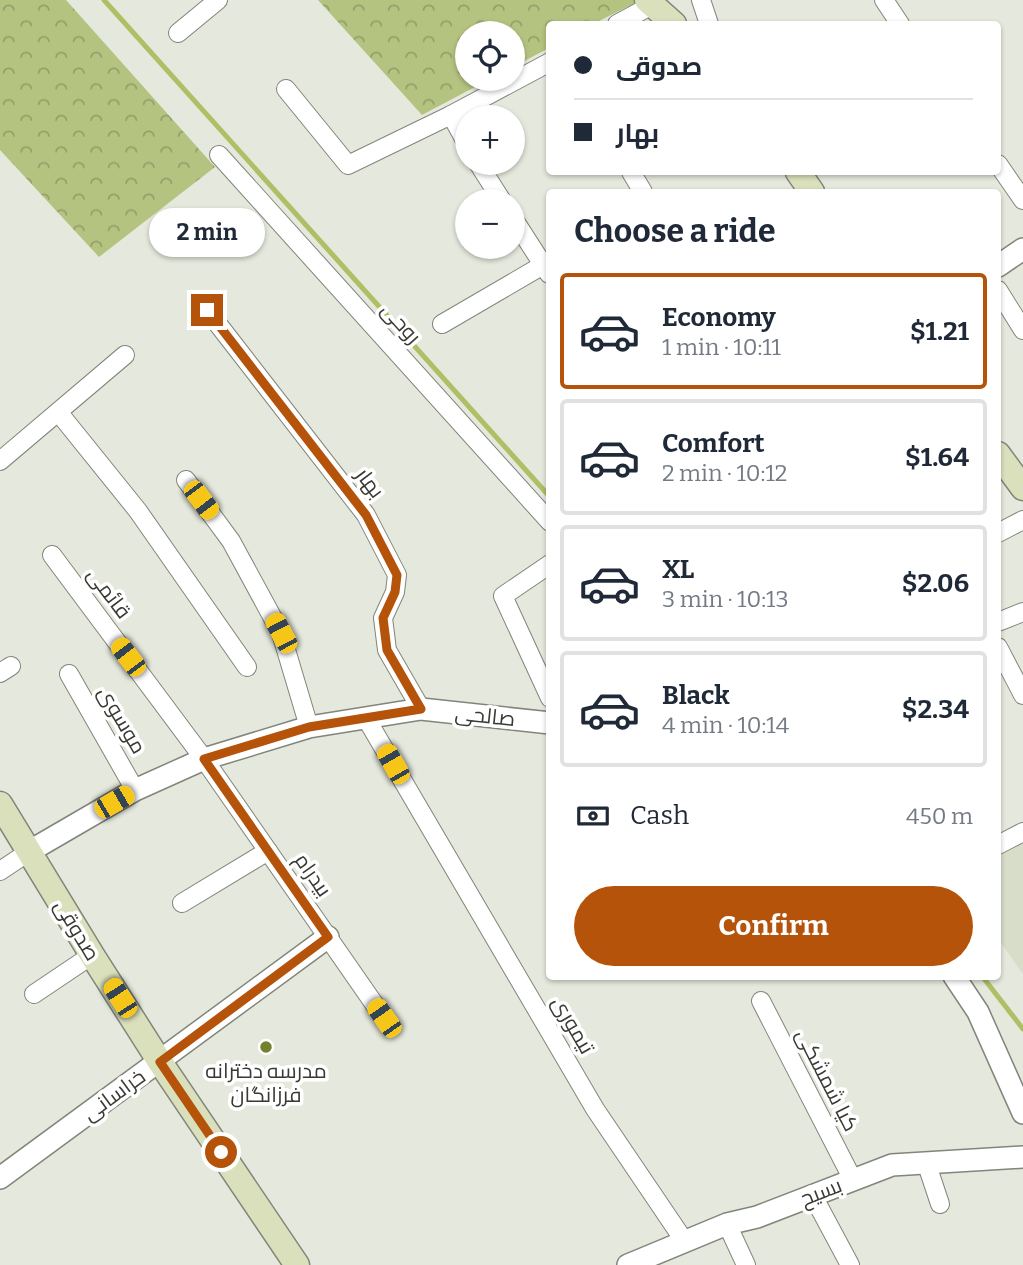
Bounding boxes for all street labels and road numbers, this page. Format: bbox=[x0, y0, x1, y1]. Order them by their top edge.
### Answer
street label: روحی bbox=[376, 297, 426, 349]
street label: بهار bbox=[350, 462, 390, 503]
street label: قائمی bbox=[81, 562, 137, 624]
street label: موسوی bbox=[92, 681, 152, 759]
street label: صالحی bbox=[454, 700, 516, 732]
street label: بیدرام bbox=[288, 848, 337, 902]
street label: صدوقی bbox=[49, 895, 105, 965]
street label: تیموری bbox=[546, 991, 600, 1059]
street label: کیا شمشکی bbox=[790, 1024, 864, 1136]
street label: خراسانی bbox=[77, 1064, 151, 1126]
street label: بسیح bbox=[796, 1172, 846, 1213]

